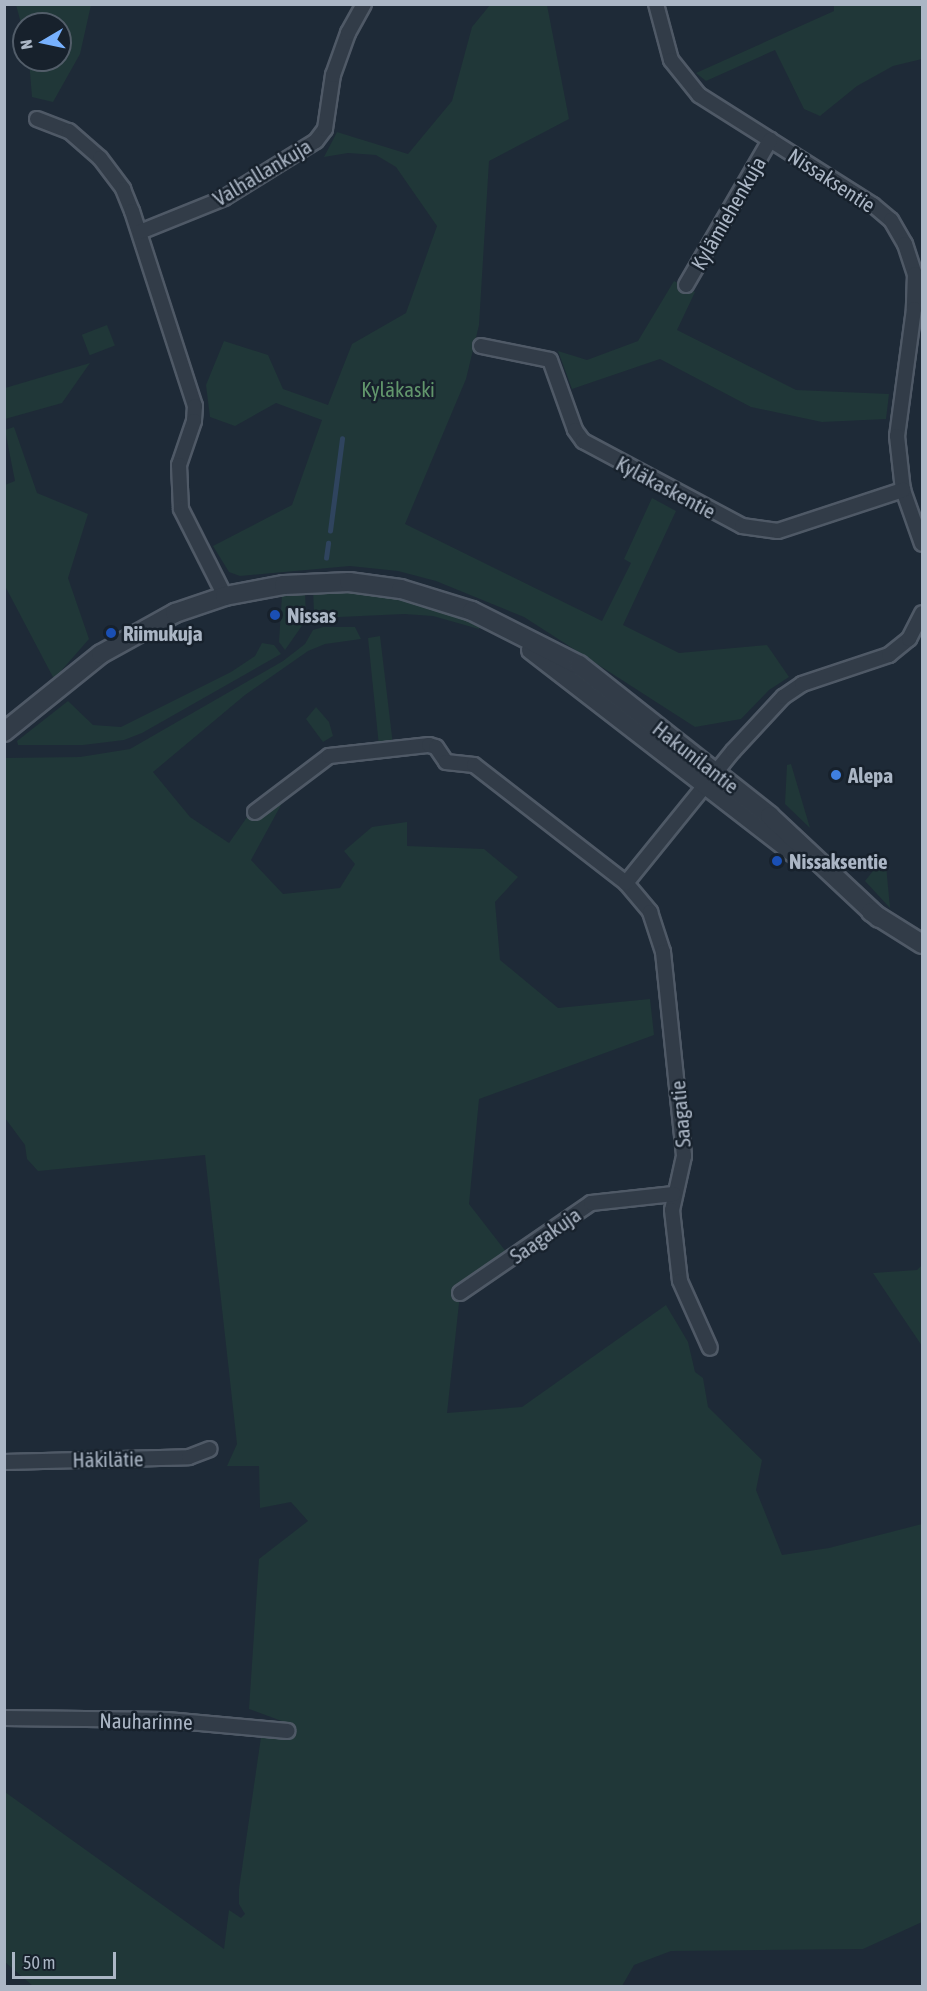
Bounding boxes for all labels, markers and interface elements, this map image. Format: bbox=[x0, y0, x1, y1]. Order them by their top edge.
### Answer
north arrow bbox=[12, 12, 72, 72]
text: N bbox=[17, 38, 36, 51]
street label: Valhallankuja bbox=[208, 133, 316, 211]
street label: Nissaksentie bbox=[784, 143, 880, 217]
street label: Kylämiehenkuja bbox=[685, 152, 771, 274]
park label: Kyläkaski bbox=[361, 376, 435, 402]
street label: Kyläkaskentie bbox=[612, 450, 720, 524]
place label: Nissas bbox=[287, 602, 336, 628]
marker: Nissas bbox=[268, 608, 282, 622]
place label: Riimukuja bbox=[123, 620, 202, 646]
marker: Riimukuja bbox=[104, 626, 118, 640]
street label: Hakunilantie bbox=[648, 716, 744, 798]
place label: Alepa bbox=[848, 762, 893, 788]
marker: Alepa bbox=[829, 768, 843, 782]
place label: Nissaksentie bbox=[789, 848, 888, 874]
marker: Nissaksentie bbox=[770, 854, 784, 868]
street label: Saagatie bbox=[665, 1079, 695, 1149]
street label: Saagakuja bbox=[505, 1202, 585, 1268]
street label: Häkilätie bbox=[72, 1446, 144, 1472]
street label: Nauharinne bbox=[99, 1708, 193, 1734]
scale bar bbox=[15, 1940, 118, 1978]
text: 50 m bbox=[23, 1952, 55, 1973]

